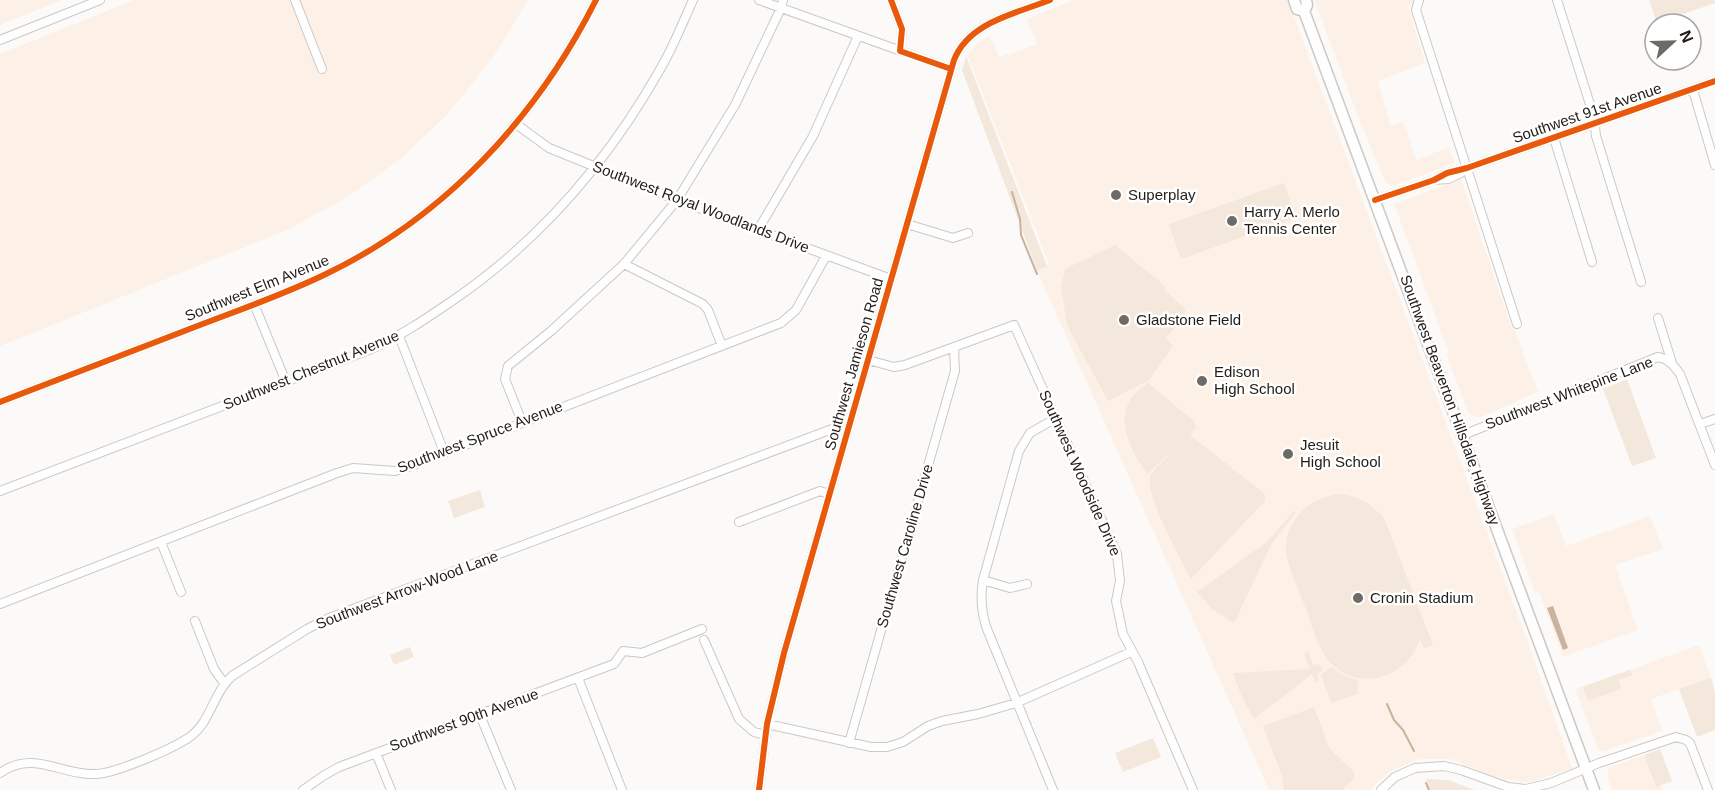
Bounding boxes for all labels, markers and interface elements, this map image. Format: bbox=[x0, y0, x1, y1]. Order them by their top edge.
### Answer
north arrow bbox=[1643, 12, 1703, 72]
text: N bbox=[1676, 28, 1696, 45]
street label: Southwest 91st Avenue bbox=[1510, 79, 1664, 146]
street label: Southwest Royal Woodlands Drive bbox=[590, 157, 812, 256]
place label: Superplay bbox=[1128, 186, 1196, 203]
marker: Superplay bbox=[1109, 188, 1123, 202]
place label: Harry A. Merlo Tennis Center bbox=[1244, 203, 1340, 237]
marker: Harry A. Merlo Tennis Center bbox=[1225, 214, 1239, 228]
street label: Southwest Elm Avenue bbox=[182, 251, 331, 324]
street label: Southwest Beaverton Hillsdale Highway bbox=[1397, 272, 1504, 528]
street label: Southwest Jamieson Road bbox=[821, 276, 886, 452]
place label: Gladstone Field bbox=[1136, 311, 1241, 328]
marker: Gladstone Field bbox=[1117, 313, 1131, 327]
street label: Southwest Chestnut Avenue bbox=[220, 326, 401, 413]
street label: Southwest Whitepine Lane bbox=[1482, 353, 1655, 432]
place label: Edison High School bbox=[1214, 363, 1295, 397]
marker: Edison High School bbox=[1195, 374, 1209, 388]
street label: Southwest Woodside Drive bbox=[1036, 387, 1125, 558]
street label: Southwest Spruce Avenue bbox=[395, 397, 565, 476]
place label: Jesuit High School bbox=[1300, 436, 1381, 470]
marker: Jesuit High School bbox=[1281, 447, 1295, 461]
street label: Southwest Caroline Drive bbox=[873, 462, 936, 630]
street label: Southwest Arrow-Wood Lane bbox=[313, 547, 500, 632]
place label: Cronin Stadium bbox=[1370, 589, 1473, 606]
marker: Cronin Stadium bbox=[1351, 591, 1365, 605]
street label: Southwest 90th Avenue bbox=[387, 685, 541, 754]

